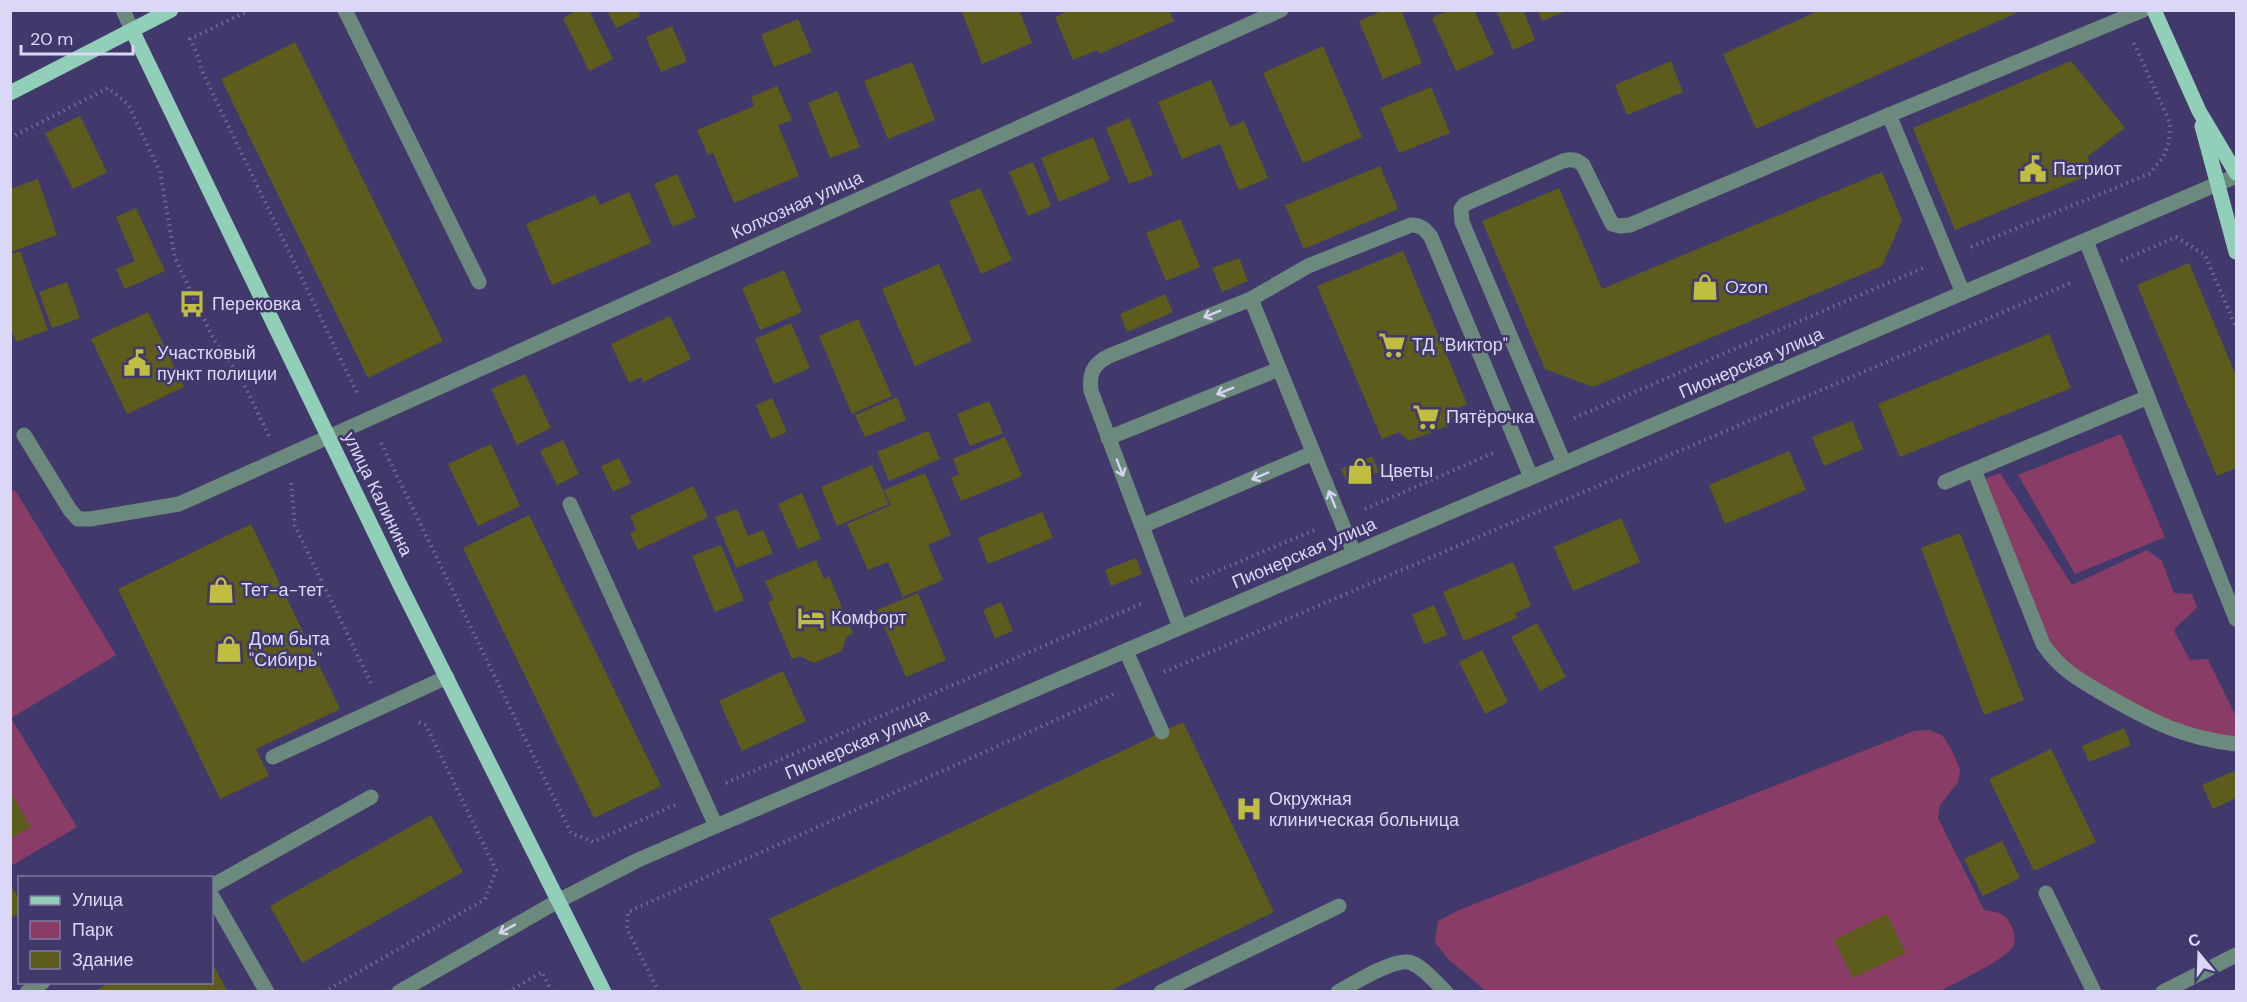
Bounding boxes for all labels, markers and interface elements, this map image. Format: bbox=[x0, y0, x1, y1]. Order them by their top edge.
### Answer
scale bar bbox=[21, 18, 134, 56]
text: 20 m bbox=[30, 27, 73, 51]
public building icon: Патриот bbox=[2018, 154, 2048, 184]
place label: Патриот bbox=[2053, 157, 2122, 181]
street label: Колхозная улица bbox=[728, 165, 867, 245]
shop icon: Ozon bbox=[1690, 272, 1720, 302]
place label: Ozon bbox=[1725, 275, 1768, 299]
bus stop icon: Перековка bbox=[177, 289, 207, 319]
place label: Перековка bbox=[212, 292, 302, 316]
one-way arrow bbox=[1203, 310, 1222, 321]
street label: Пионерская улица bbox=[1675, 321, 1828, 404]
supermarket icon: ТД "Виктор" bbox=[1377, 330, 1407, 360]
place label: ТД "Виктор" bbox=[1412, 333, 1508, 357]
place label: Участковый пункт полиции bbox=[157, 341, 277, 386]
public building icon: Участковый пункт полиции bbox=[122, 348, 152, 378]
one-way arrow bbox=[1216, 386, 1235, 397]
supermarket icon: Пятёрочка bbox=[1411, 402, 1441, 432]
place label: Пятёрочка bbox=[1446, 405, 1535, 429]
street label: улица Калинина bbox=[338, 428, 419, 561]
shop icon: Цветы bbox=[1345, 456, 1375, 486]
one-way arrow bbox=[1115, 458, 1126, 477]
place label: Цветы bbox=[1380, 459, 1433, 483]
one-way arrow bbox=[1251, 471, 1269, 482]
one-way arrow bbox=[1326, 490, 1337, 509]
street label: Пионерская улица bbox=[1228, 511, 1381, 594]
shop icon: Тет-а-тет bbox=[206, 575, 236, 605]
place label: Тет-а-тет bbox=[241, 578, 324, 602]
hotel icon: Комфорт bbox=[796, 603, 826, 633]
place label: Комфорт bbox=[831, 606, 907, 630]
place label: Дом быта "Сибирь" bbox=[249, 627, 331, 672]
shop icon: Дом быта "Сибирь" bbox=[214, 634, 244, 664]
street label: Пионерская улица bbox=[781, 702, 934, 785]
place label: Окружная клиническая больница bbox=[1269, 787, 1460, 832]
hospital icon: Окружная клиническая больница bbox=[1234, 794, 1264, 824]
legend bbox=[18, 876, 213, 984]
text: Улица bbox=[72, 888, 124, 912]
text: Парк bbox=[72, 918, 113, 942]
one-way arrow bbox=[499, 923, 516, 935]
north arrow bbox=[2169, 924, 2229, 984]
text: С bbox=[2185, 928, 2204, 952]
text: Здание bbox=[72, 948, 133, 972]

